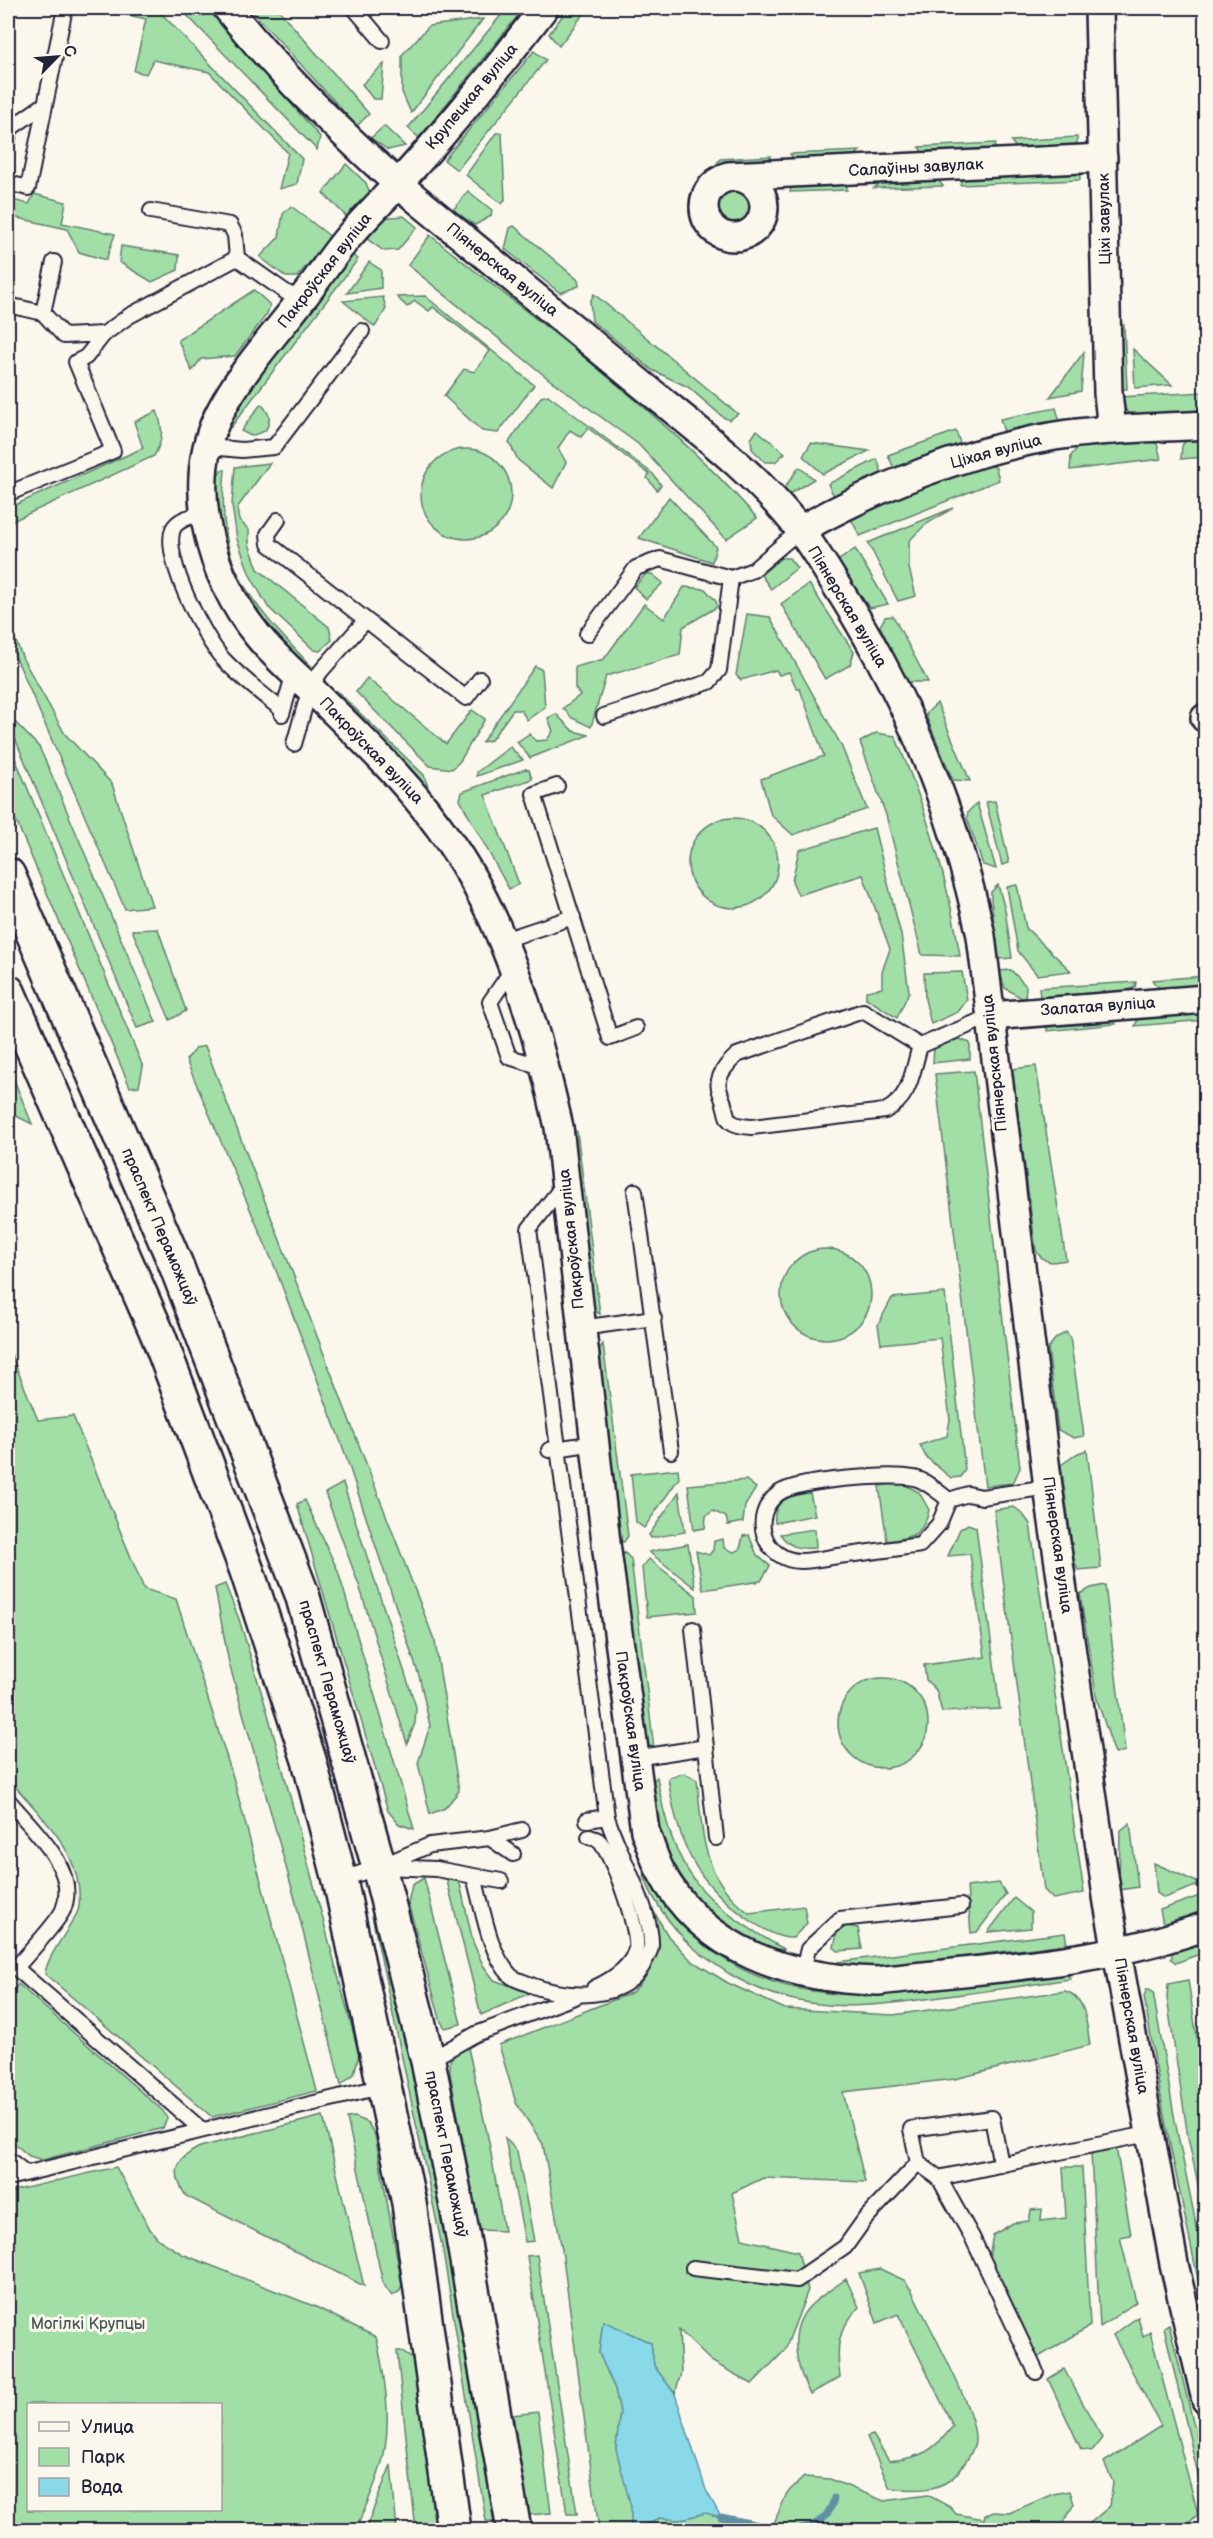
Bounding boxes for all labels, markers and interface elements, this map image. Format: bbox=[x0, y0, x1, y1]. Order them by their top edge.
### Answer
north arrow bbox=[27, 27, 87, 87]
street label: Крупецкая вуліца bbox=[422, 40, 522, 154]
text: С bbox=[58, 42, 80, 60]
street label: Салаўіны завулак bbox=[848, 155, 984, 181]
street label: Ціхі завулак bbox=[1095, 173, 1115, 265]
street label: Пакроўская вуліца bbox=[274, 209, 376, 332]
street label: Піянерская вуліца bbox=[442, 219, 562, 321]
street label: Ціхая вуліца bbox=[948, 431, 1044, 473]
street label: Піянерская вуліца bbox=[803, 543, 891, 672]
street label: Пакроўская вуліца bbox=[315, 694, 427, 809]
street label: Піянерская вуліца bbox=[978, 993, 1012, 1133]
street label: Залатая вуліца bbox=[1040, 993, 1156, 1020]
street label: праспект Пераможцаў bbox=[117, 1145, 201, 1309]
street label: Пакроўская вуліца bbox=[555, 1167, 589, 1310]
street label: Піянерская вуліца bbox=[1038, 1475, 1076, 1615]
street label: праспект Пераможцаў bbox=[295, 1598, 360, 1767]
street label: Пакроўская вуліца bbox=[611, 1650, 649, 1793]
street label: Піянерская вуліца bbox=[1110, 1956, 1152, 2096]
street label: праспект Пераможцаў bbox=[421, 2069, 472, 2240]
park label: Могілкі Крупцы bbox=[31, 2315, 145, 2334]
legend bbox=[27, 2403, 222, 2511]
text: Улица bbox=[81, 2417, 135, 2438]
text: Парк bbox=[81, 2447, 125, 2468]
text: Вода bbox=[81, 2477, 123, 2498]

